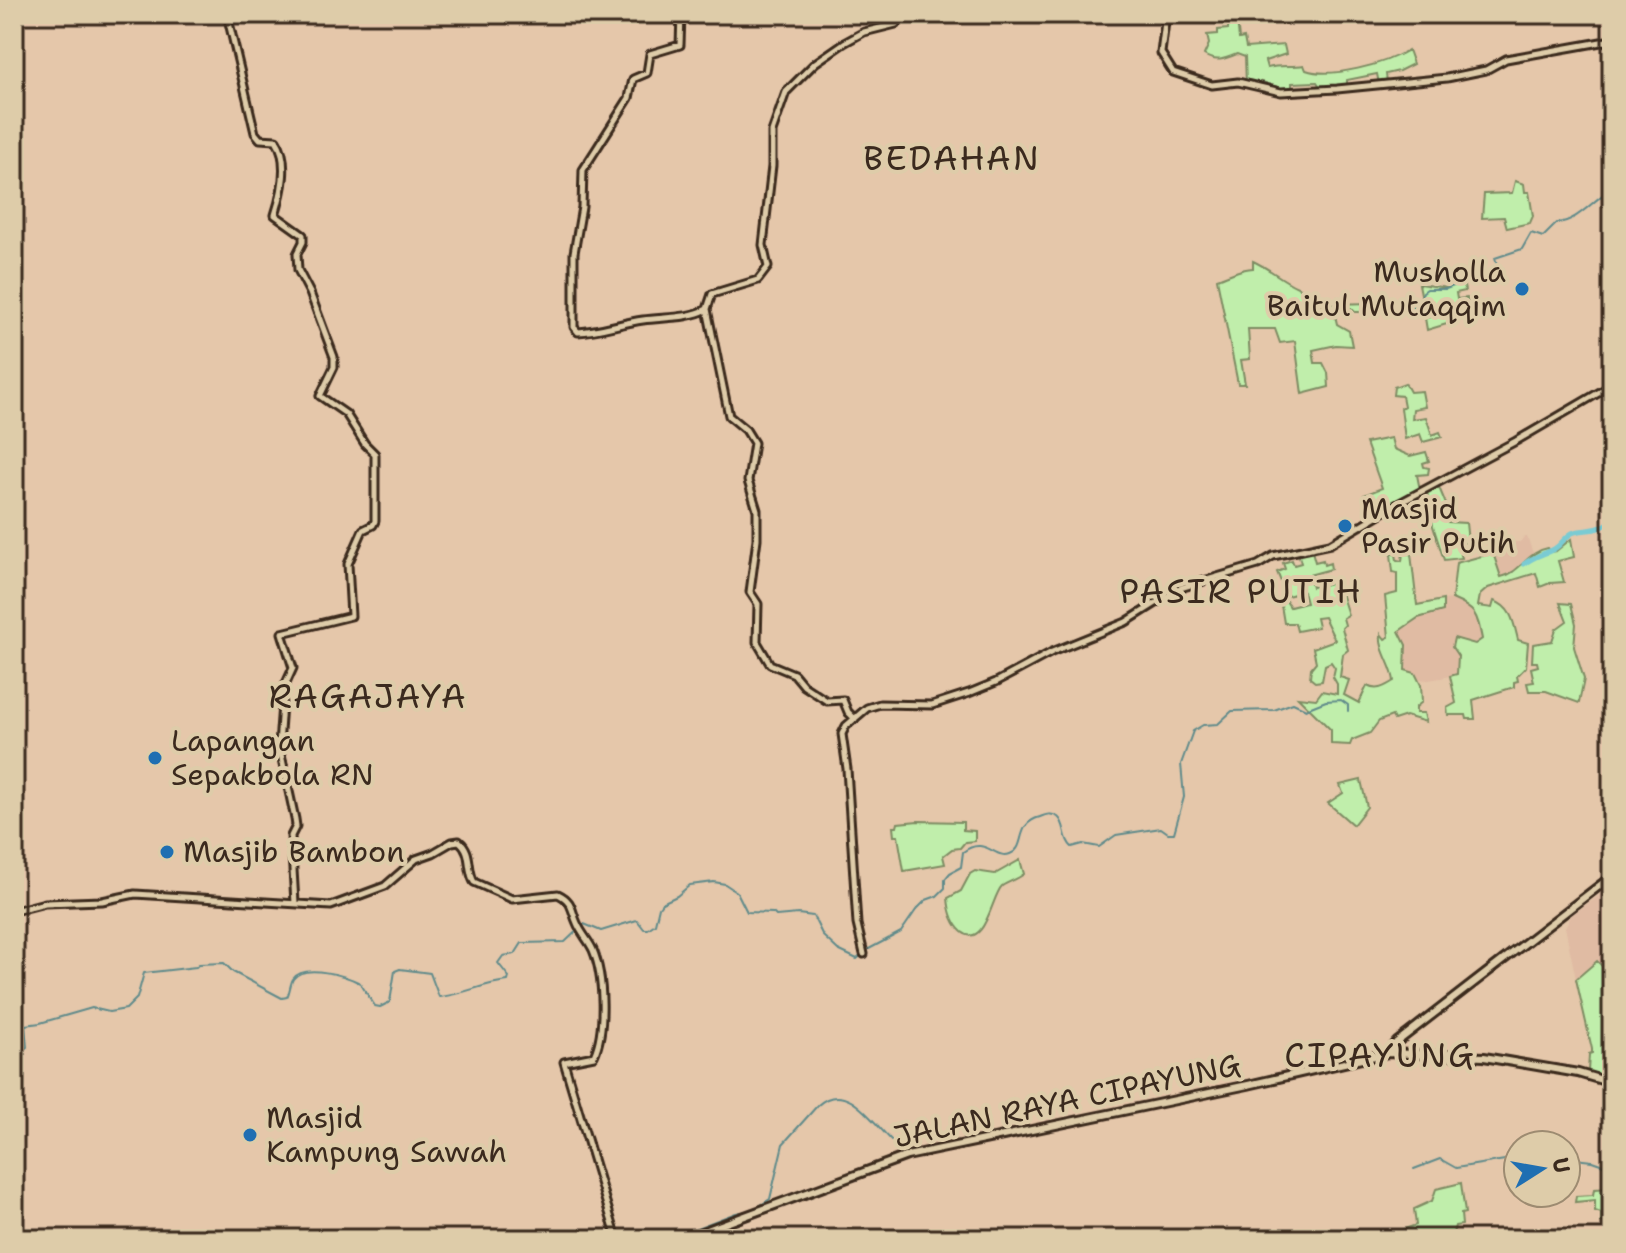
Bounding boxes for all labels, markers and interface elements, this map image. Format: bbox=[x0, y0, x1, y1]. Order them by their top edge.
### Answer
district label: BEDAHAN bbox=[863, 135, 1041, 181]
place label: Musholla Baitul Mutaqqim bbox=[1267, 251, 1506, 326]
marker: Musholla Baitul Mutaqqim bbox=[1513, 280, 1531, 298]
place label: Masjid Pasir Putih bbox=[1361, 488, 1516, 563]
marker: Masjid Pasir Putih bbox=[1336, 517, 1354, 535]
district label: PASIR PUTIH bbox=[1119, 568, 1363, 614]
district label: RAGAJAYA bbox=[268, 673, 468, 719]
place label: Lapangan Sepakbola RN bbox=[171, 720, 374, 795]
marker: Lapangan Sepakbola RN bbox=[146, 749, 164, 767]
place label: Masjib Bambon bbox=[183, 831, 405, 872]
marker: Masjib Bambon bbox=[158, 843, 176, 861]
district label: CIPAYUNG bbox=[1284, 1032, 1476, 1078]
street label: JALAN RAYA CIPAYUNG bbox=[890, 1044, 1244, 1157]
place label: Masjid Kampung Sawah bbox=[266, 1097, 507, 1172]
marker: Masjid Kampung Sawah bbox=[241, 1126, 259, 1144]
north arrow bbox=[1502, 1129, 1582, 1209]
text: U bbox=[1545, 1155, 1577, 1175]

